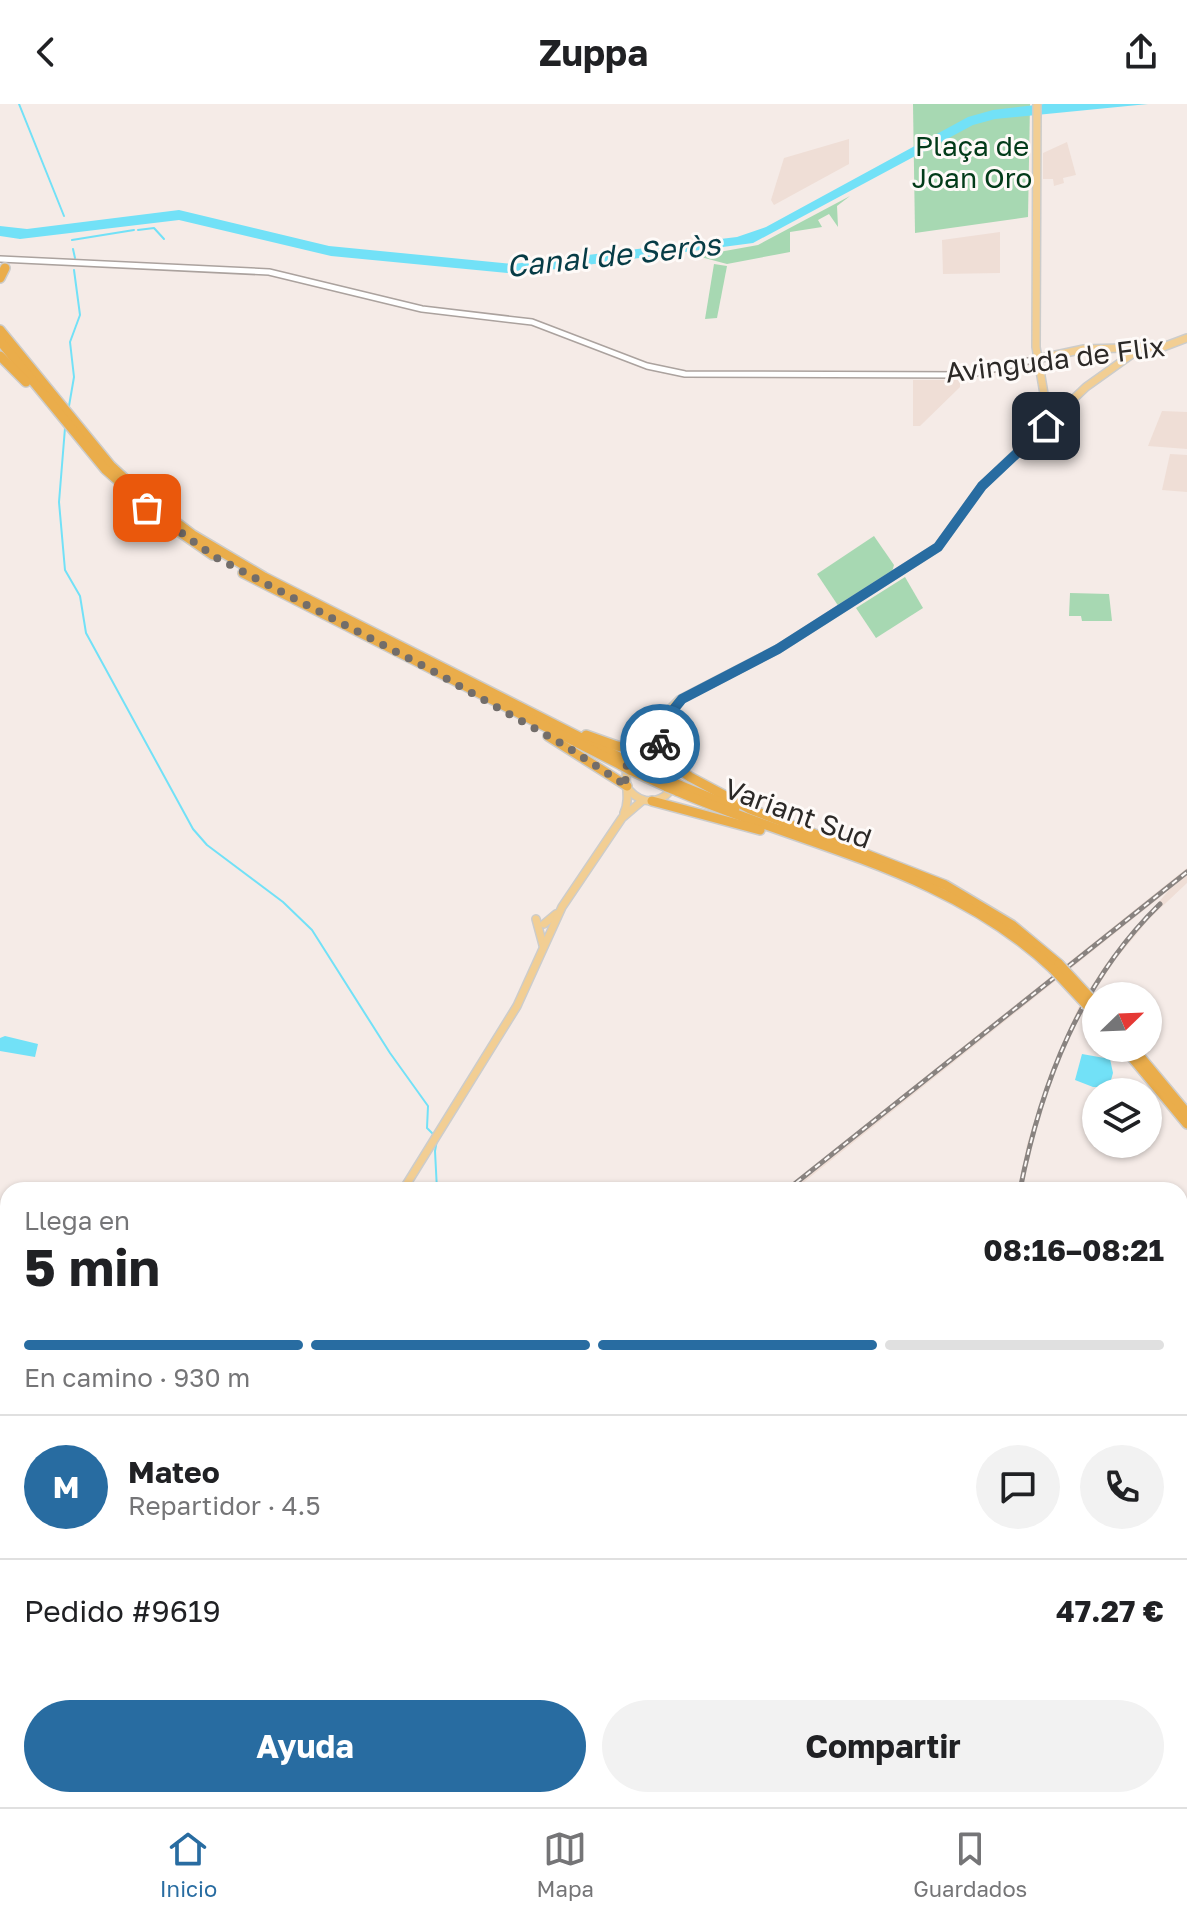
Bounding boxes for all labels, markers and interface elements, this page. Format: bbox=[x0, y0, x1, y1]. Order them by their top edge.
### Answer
icon: back bbox=[24, 30, 68, 74]
icon: share bbox=[1119, 30, 1163, 74]
text: Zuppa bbox=[539, 31, 648, 74]
park label: Plaça de Joan Oro bbox=[912, 129, 1032, 194]
water label: Canal de Seròs bbox=[504, 226, 723, 284]
street label: Avinguda de Flix bbox=[943, 329, 1167, 389]
pin bbox=[1012, 392, 1080, 460]
icon: home bbox=[1024, 404, 1068, 448]
pin bbox=[113, 474, 181, 542]
icon: bag bbox=[125, 486, 169, 530]
courier bbox=[620, 704, 700, 784]
icon: bike bbox=[638, 722, 682, 766]
street label: Variant Sud bbox=[720, 771, 876, 855]
north arrow bbox=[1082, 982, 1162, 1062]
map controls bbox=[1082, 982, 1162, 1158]
button: layers bbox=[1082, 1078, 1162, 1158]
text: Llega en bbox=[24, 1205, 130, 1236]
text: 08:16–08:21 bbox=[983, 1232, 1164, 1268]
text: 5 min bbox=[24, 1235, 160, 1297]
text: En camino · 930 m bbox=[24, 1362, 250, 1393]
button: chat bbox=[976, 1445, 1060, 1529]
button: phone bbox=[1080, 1445, 1164, 1529]
text: Mateo bbox=[128, 1454, 220, 1490]
text: M bbox=[53, 1469, 79, 1505]
text: Repartidor · 4.5 bbox=[128, 1490, 320, 1521]
text: Pedido #9619 bbox=[24, 1593, 221, 1629]
text: 47.27 € bbox=[1056, 1593, 1164, 1629]
button: Ayuda bbox=[24, 1700, 586, 1792]
button: Compartir bbox=[602, 1700, 1164, 1792]
tab: Inicio bbox=[160, 1827, 217, 1902]
tab: Mapa bbox=[537, 1827, 594, 1902]
tab: Guardados bbox=[913, 1827, 1027, 1902]

